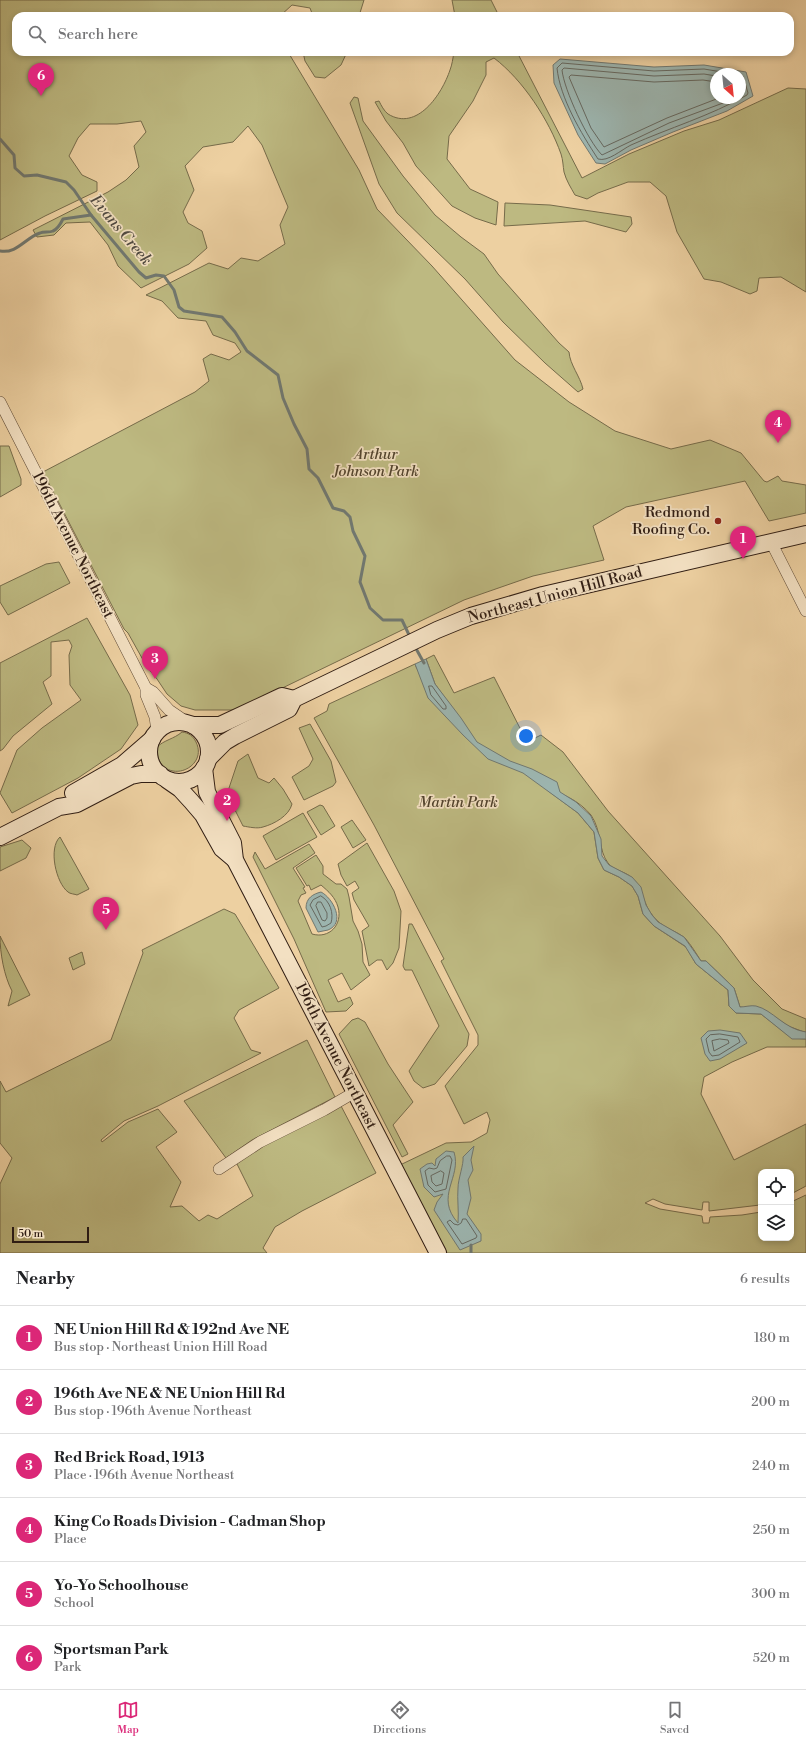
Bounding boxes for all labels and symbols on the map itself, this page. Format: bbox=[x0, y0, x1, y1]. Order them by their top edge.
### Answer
pin: 6 bbox=[28, 63, 54, 96]
north arrow bbox=[710, 68, 746, 104]
water label: Evans Creek bbox=[85, 190, 156, 269]
pin: 4 bbox=[765, 410, 791, 443]
park label: Arthur Johnson Park bbox=[331, 445, 419, 481]
street label: 196th Avenue Northeast bbox=[28, 468, 119, 622]
place label: Redmond Roofing Co. bbox=[632, 503, 710, 539]
marker: Redmond Roofing Co. bbox=[713, 516, 723, 526]
pin: 1 bbox=[730, 526, 756, 559]
street label: Northeast Union Hill Road bbox=[466, 562, 645, 627]
pin: 3 bbox=[142, 646, 168, 679]
your location bbox=[516, 726, 536, 746]
pin: 2 bbox=[214, 788, 240, 821]
park label: Martin Park bbox=[418, 793, 498, 812]
pin: 5 bbox=[93, 897, 119, 930]
street label: 196th Avenue Northeast bbox=[291, 979, 382, 1133]
scale bar bbox=[12, 1225, 89, 1244]

